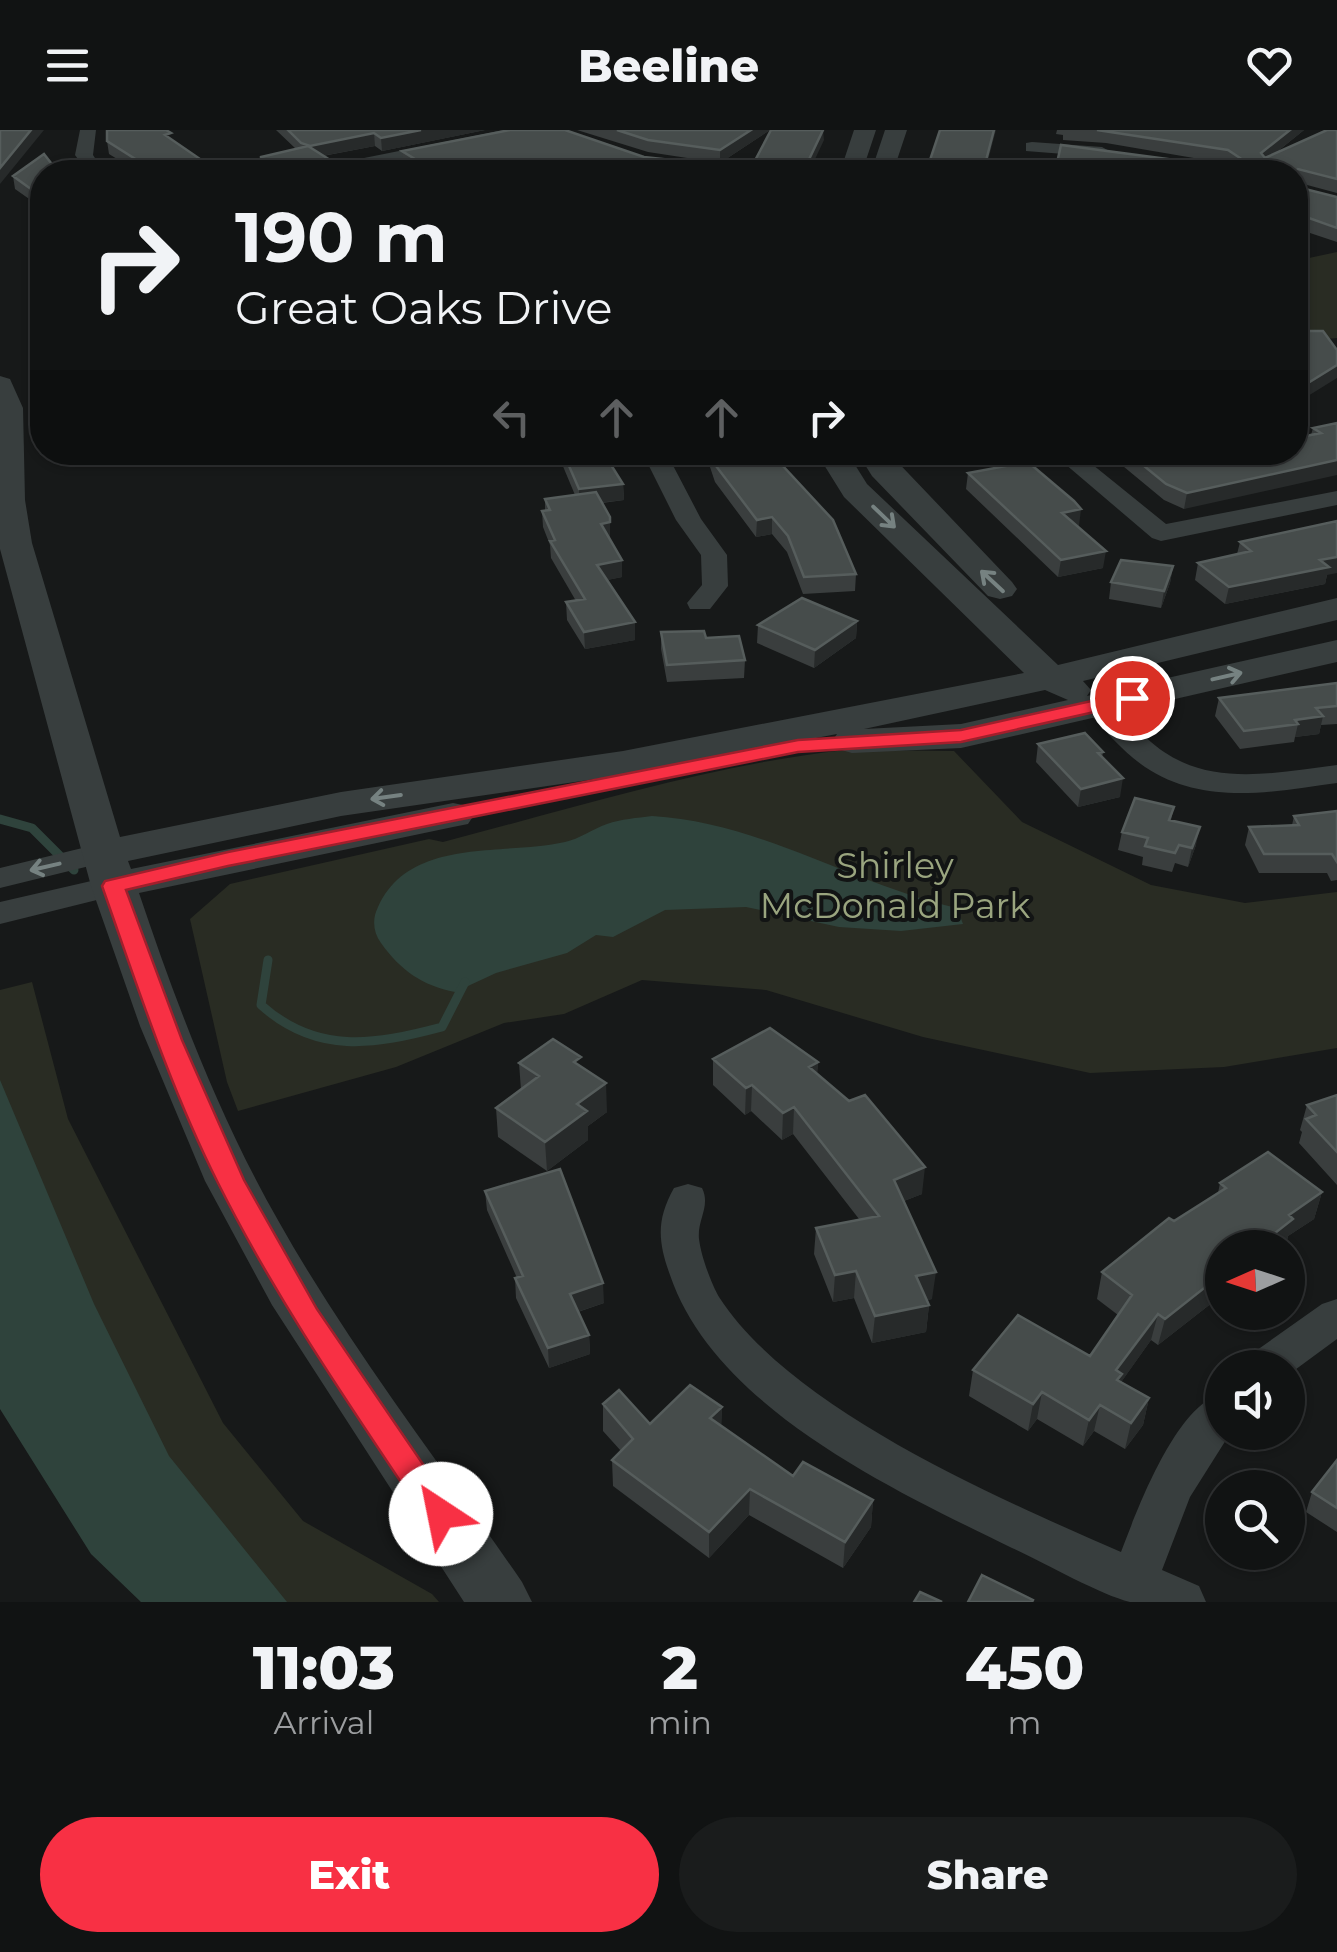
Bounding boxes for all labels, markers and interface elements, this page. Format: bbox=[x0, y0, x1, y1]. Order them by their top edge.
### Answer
icon: menu bbox=[40, 38, 95, 93]
text: Beeline bbox=[578, 38, 759, 93]
icon: heart bbox=[1242, 38, 1297, 93]
text: 190 m bbox=[235, 194, 448, 280]
icon: right bbox=[70, 200, 200, 330]
text: Great Oaks Drive bbox=[235, 280, 612, 335]
icon: left bbox=[484, 390, 539, 445]
icon: ahead bbox=[589, 390, 644, 445]
icon: ahead bbox=[694, 390, 749, 445]
icon: right bbox=[799, 390, 854, 445]
one-way arrow bbox=[871, 505, 895, 529]
one-way arrow bbox=[980, 569, 1004, 593]
pin bbox=[1090, 656, 1175, 741]
one-way arrow bbox=[1210, 666, 1242, 684]
icon: arrive bbox=[1105, 671, 1160, 726]
one-way arrow bbox=[371, 789, 403, 807]
park label: Shirley McDonald Park bbox=[760, 844, 1030, 927]
one-way arrow bbox=[30, 859, 62, 877]
north arrow bbox=[1205, 1230, 1305, 1330]
map controls bbox=[1205, 1230, 1305, 1570]
button: sound bbox=[1205, 1350, 1305, 1450]
position arrow bbox=[389, 1462, 493, 1566]
button: search bbox=[1205, 1470, 1305, 1570]
text: 11:03 bbox=[253, 1631, 395, 1704]
text: 2 bbox=[662, 1631, 698, 1704]
text: 450 bbox=[965, 1631, 1084, 1704]
text: Arrival bbox=[273, 1703, 374, 1742]
text: min bbox=[648, 1703, 712, 1742]
text: m bbox=[1008, 1703, 1041, 1742]
button: Exit bbox=[40, 1817, 659, 1932]
button: Share bbox=[679, 1817, 1297, 1932]

